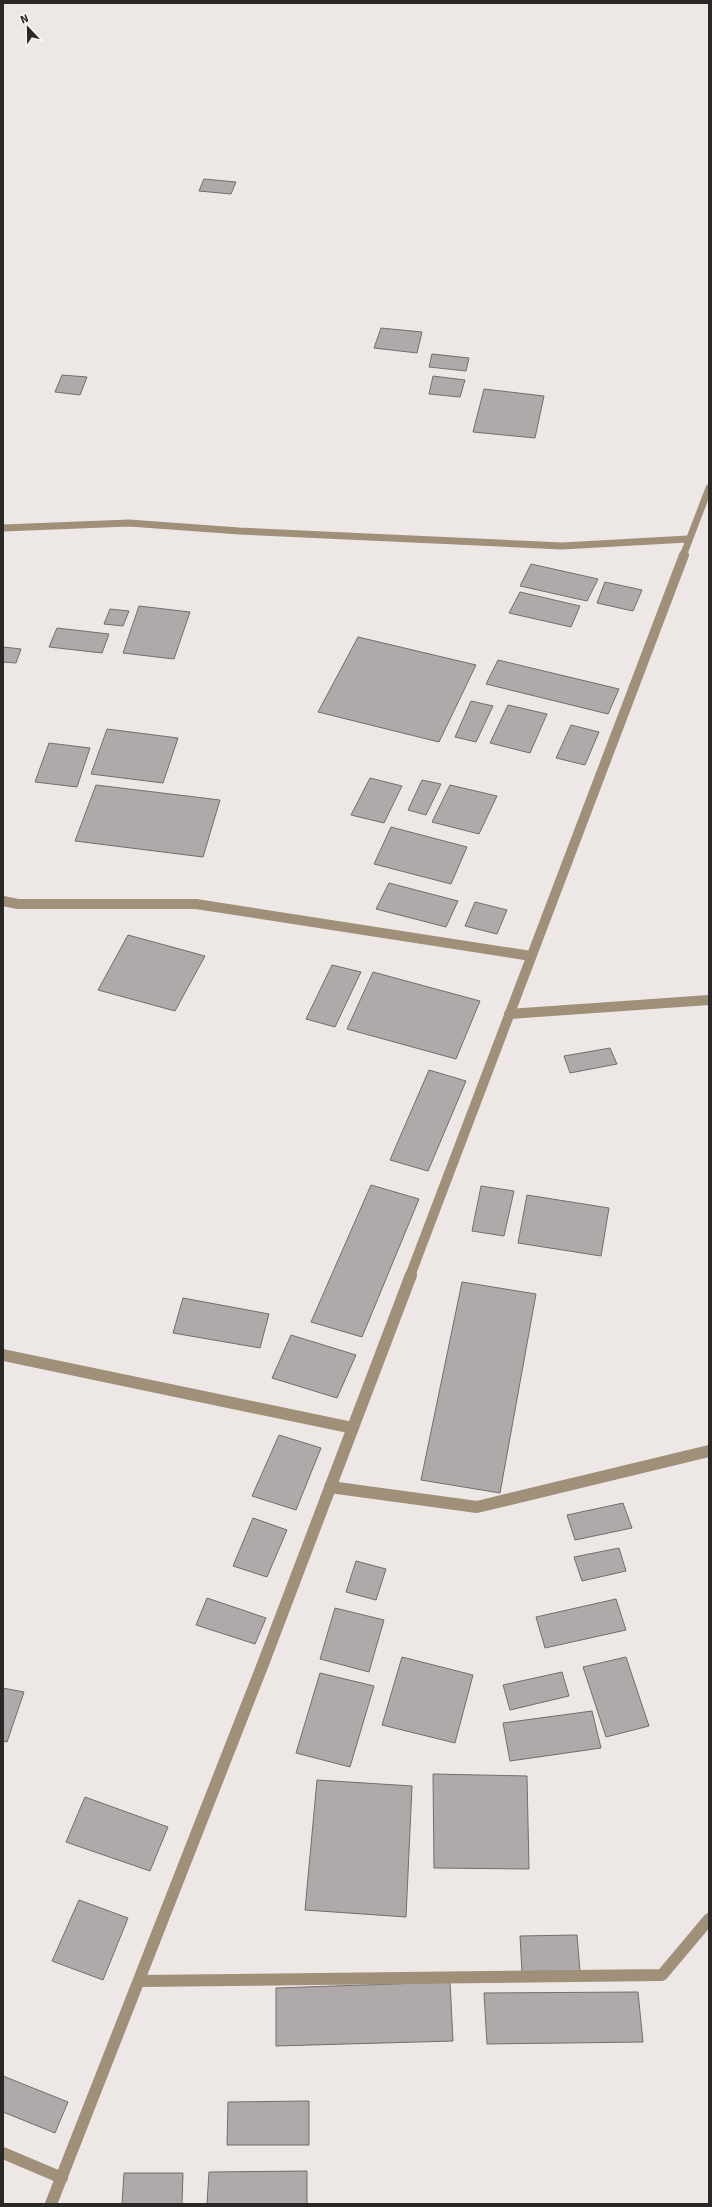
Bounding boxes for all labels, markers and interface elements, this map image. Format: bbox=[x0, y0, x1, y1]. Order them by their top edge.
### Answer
north arrow bbox=[8, 8, 48, 48]
text: N bbox=[18, 12, 30, 27]

